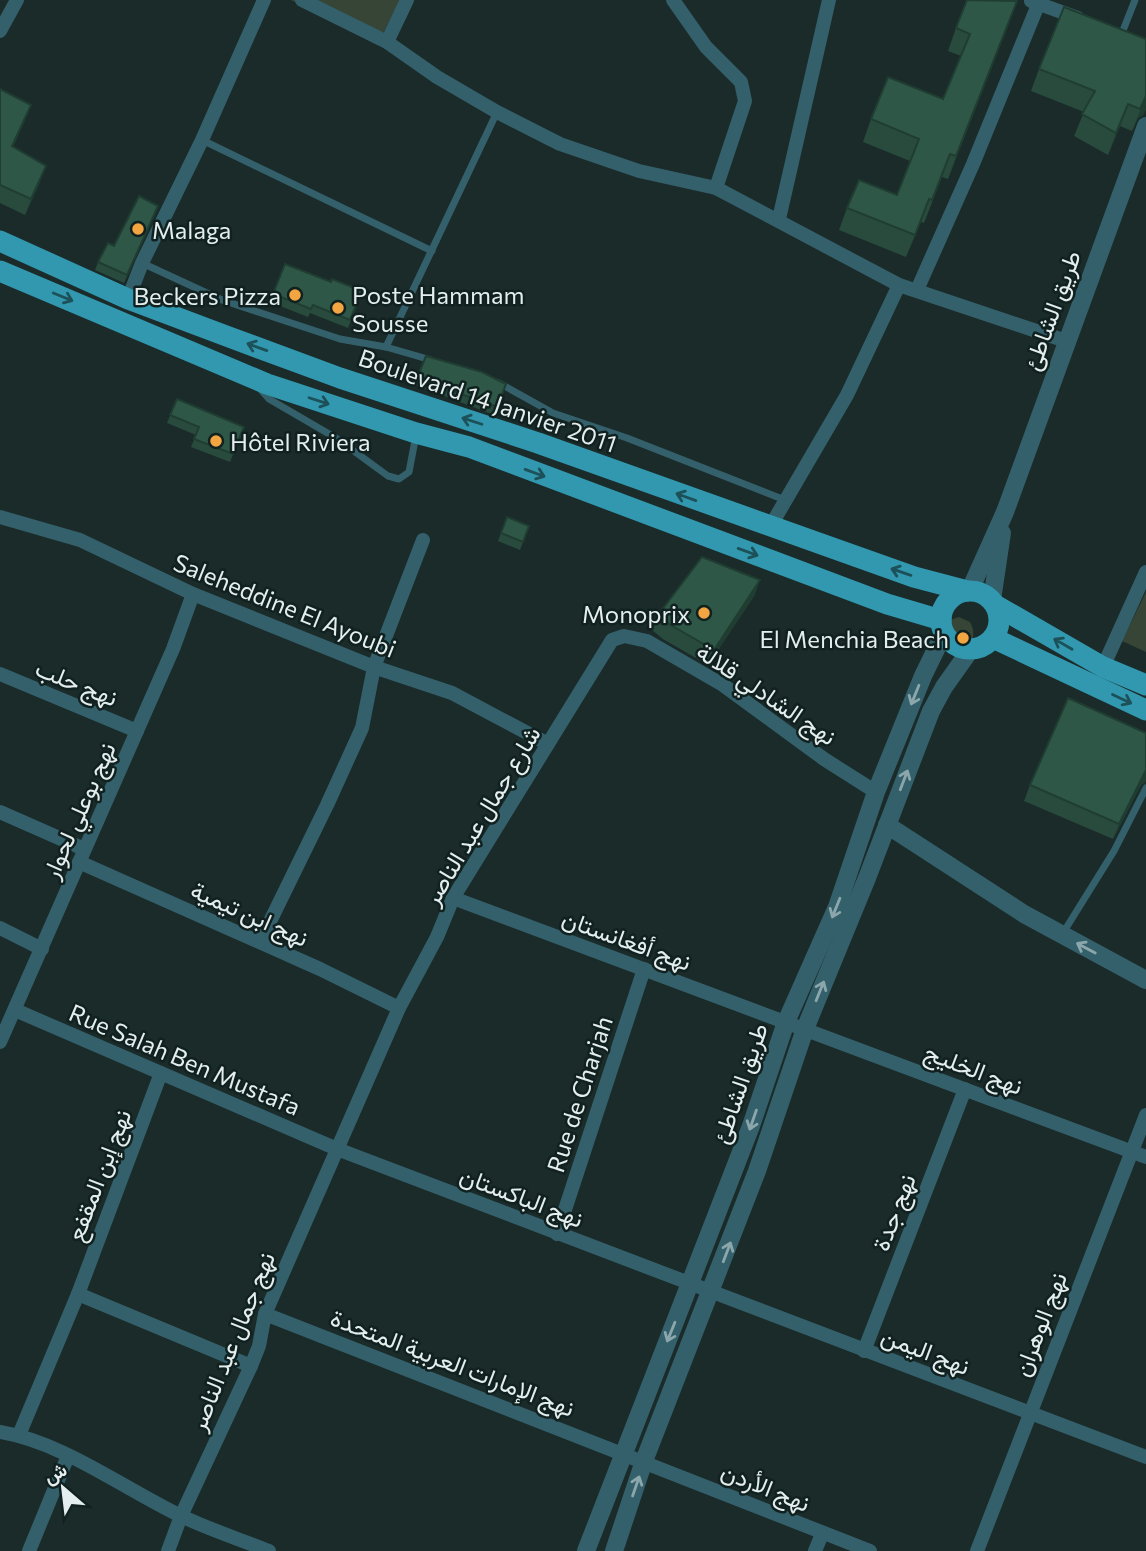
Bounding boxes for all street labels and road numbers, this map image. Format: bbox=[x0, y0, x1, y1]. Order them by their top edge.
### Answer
street label: طريق الشاطئ bbox=[1016, 246, 1088, 375]
street label: Boulevard 14 Janvier 2011 bbox=[355, 342, 621, 458]
street label: Saleheddine El Ayoubi bbox=[170, 547, 400, 663]
street label: نهج الشادلي قلالة bbox=[688, 636, 842, 755]
street label: نهج حلب bbox=[30, 652, 122, 715]
street label: شارع جمال عبد الناصر bbox=[416, 720, 548, 912]
street label: نهج بوعلي لحوار bbox=[35, 738, 126, 886]
street label: نهج ابن تيمية bbox=[185, 874, 313, 955]
street label: نهج أفغانستان bbox=[557, 902, 696, 980]
street label: Rue Salah Ben Mustafa bbox=[65, 997, 305, 1121]
street label: Rue de Charjah bbox=[540, 1012, 618, 1176]
street label: طريق الشاطئ bbox=[705, 1019, 775, 1148]
street label: نهج الخليج bbox=[919, 1036, 1027, 1104]
street label: نهج إبن المقفع bbox=[60, 1105, 140, 1247]
street label: نهج الباكستان bbox=[455, 1159, 588, 1236]
street label: نهج جدة bbox=[865, 1169, 925, 1256]
street label: نهج جمال عبد الناصر bbox=[182, 1247, 284, 1437]
street label: نهج الوهران bbox=[1006, 1268, 1076, 1382]
street label: نهج الإمارات العربية المتحدة bbox=[326, 1302, 579, 1426]
street label: نهج اليمن bbox=[876, 1320, 974, 1384]
street label: نهج الأردن bbox=[716, 1455, 815, 1521]

